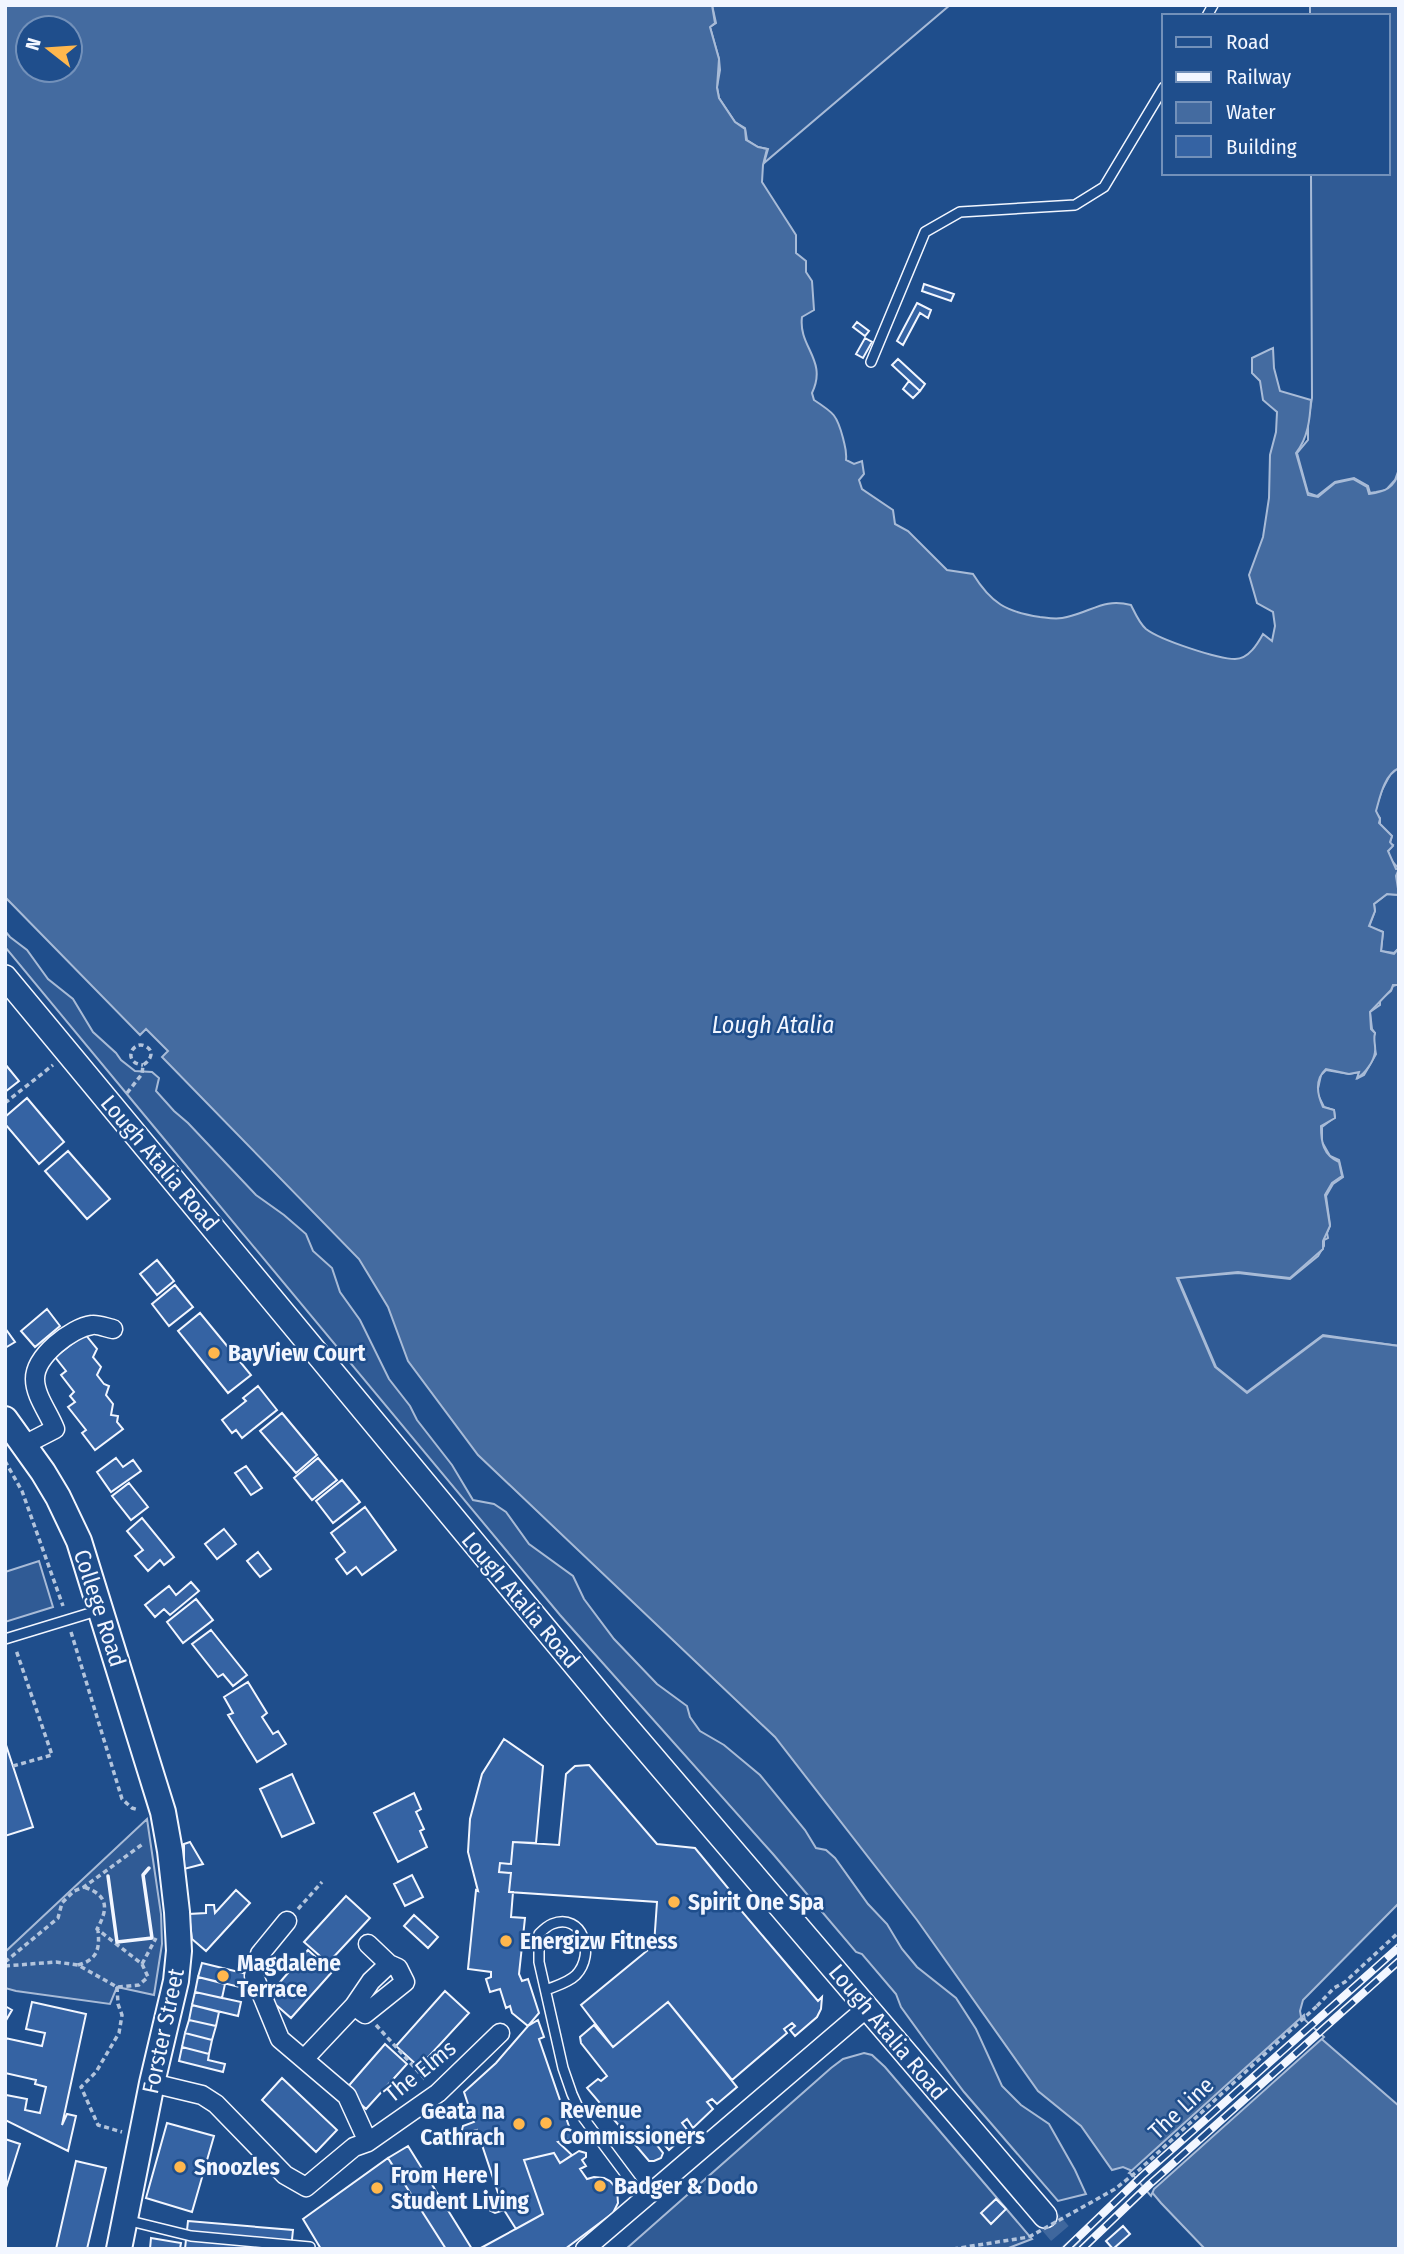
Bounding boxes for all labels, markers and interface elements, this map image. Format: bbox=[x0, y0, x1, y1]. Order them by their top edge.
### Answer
north arrow bbox=[14, 14, 84, 84]
legend bbox=[1162, 14, 1390, 175]
text: Road bbox=[1226, 29, 1270, 55]
text: N bbox=[21, 35, 46, 53]
text: Railway bbox=[1226, 64, 1292, 90]
text: Water bbox=[1226, 99, 1276, 125]
text: Building bbox=[1226, 134, 1297, 160]
water label: Lough Atalia bbox=[712, 1011, 834, 1039]
street label: Lough Atalia Road bbox=[95, 1089, 225, 1237]
place label: BayView Court bbox=[228, 1339, 366, 1367]
marker: BayView Court bbox=[206, 1345, 222, 1361]
street label: Lough Atalia Road bbox=[456, 1526, 586, 1674]
street label: College Road bbox=[68, 1546, 132, 1670]
place label: Spirit One Spa bbox=[688, 1888, 824, 1916]
marker: Spirit One Spa bbox=[666, 1894, 682, 1910]
place label: Energizw Fitness bbox=[520, 1927, 678, 1955]
marker: Energizw Fitness bbox=[498, 1933, 514, 1949]
place label: Magdalene Terrace bbox=[237, 1949, 341, 2003]
street label: Lough Atalia Road bbox=[823, 1958, 953, 2106]
street label: Forster Street bbox=[136, 1965, 190, 2096]
marker: Magdalene Terrace bbox=[215, 1968, 231, 1984]
street label: The Elms bbox=[379, 2034, 461, 2108]
street label: The Line bbox=[1143, 2071, 1219, 2145]
place label: Revenue Commissioners bbox=[560, 2096, 705, 2150]
place label: Geata na Cathrach bbox=[420, 2097, 505, 2151]
marker: Revenue Commissioners bbox=[538, 2115, 554, 2131]
marker: Geata na Cathrach bbox=[511, 2116, 527, 2132]
place label: Snoozles bbox=[194, 2153, 280, 2181]
marker: Snoozles bbox=[172, 2159, 188, 2175]
place label: From Here | Student Living bbox=[391, 2161, 530, 2215]
place label: Badger & Dodo bbox=[614, 2172, 758, 2200]
marker: Badger & Dodo bbox=[592, 2178, 608, 2194]
marker: From Here | Student Living bbox=[369, 2180, 385, 2196]

